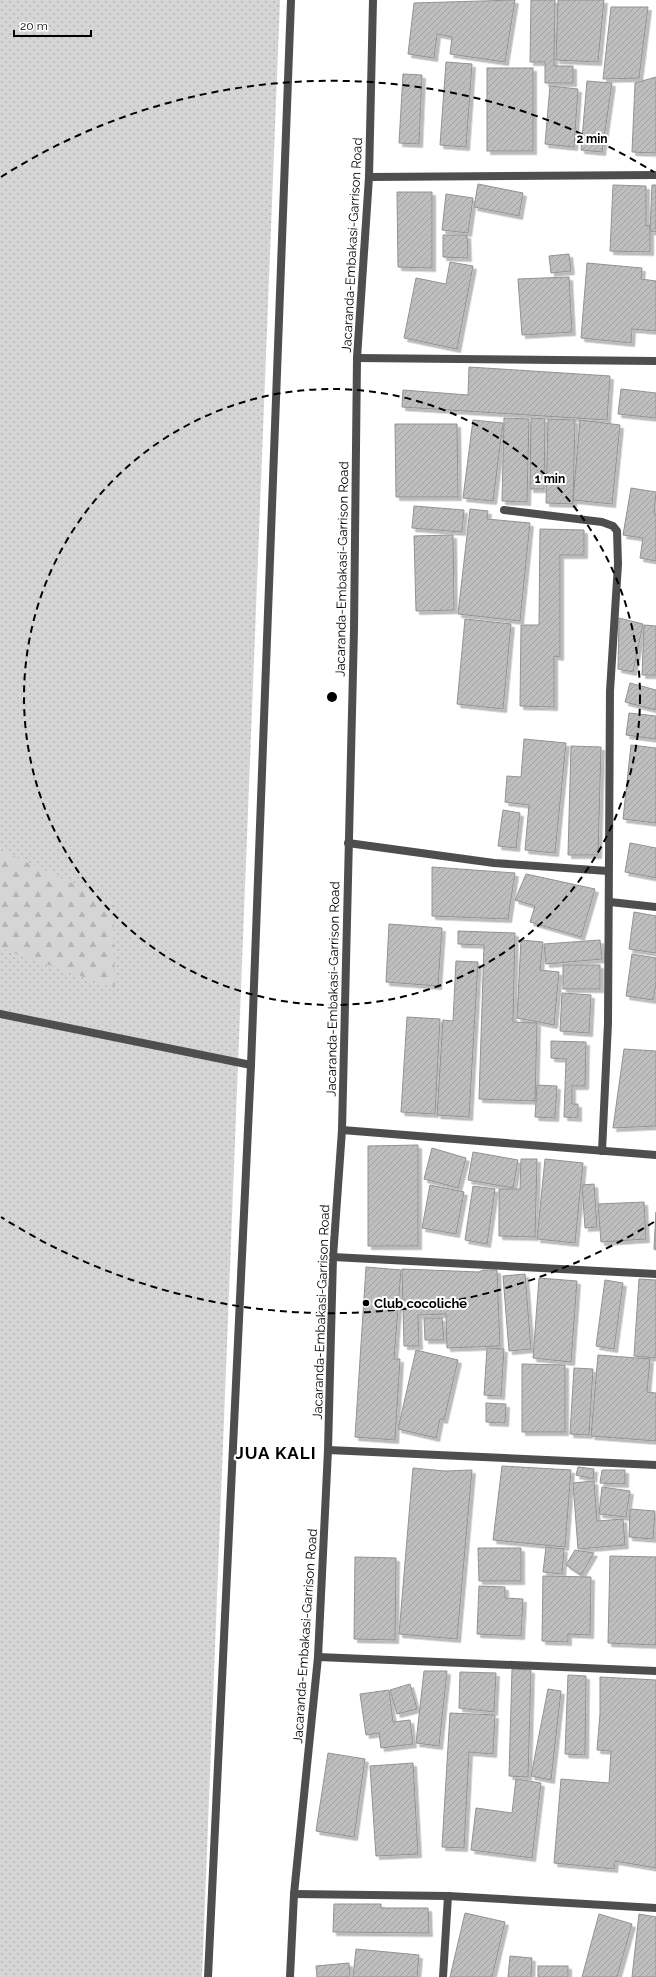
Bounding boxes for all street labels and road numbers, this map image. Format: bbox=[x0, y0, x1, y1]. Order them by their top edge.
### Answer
street label: Jacaranda-Embakasi-Garrison Road bbox=[339, 137, 365, 353]
street label: Jacaranda-Embakasi-Garrison Road bbox=[333, 461, 351, 677]
street label: Jacaranda-Embakasi-Garrison Road bbox=[324, 881, 342, 1097]
street label: Jacaranda-Embakasi-Garrison Road bbox=[310, 1204, 332, 1420]
street label: Jacaranda-Embakasi-Garrison Road bbox=[290, 1528, 320, 1744]

